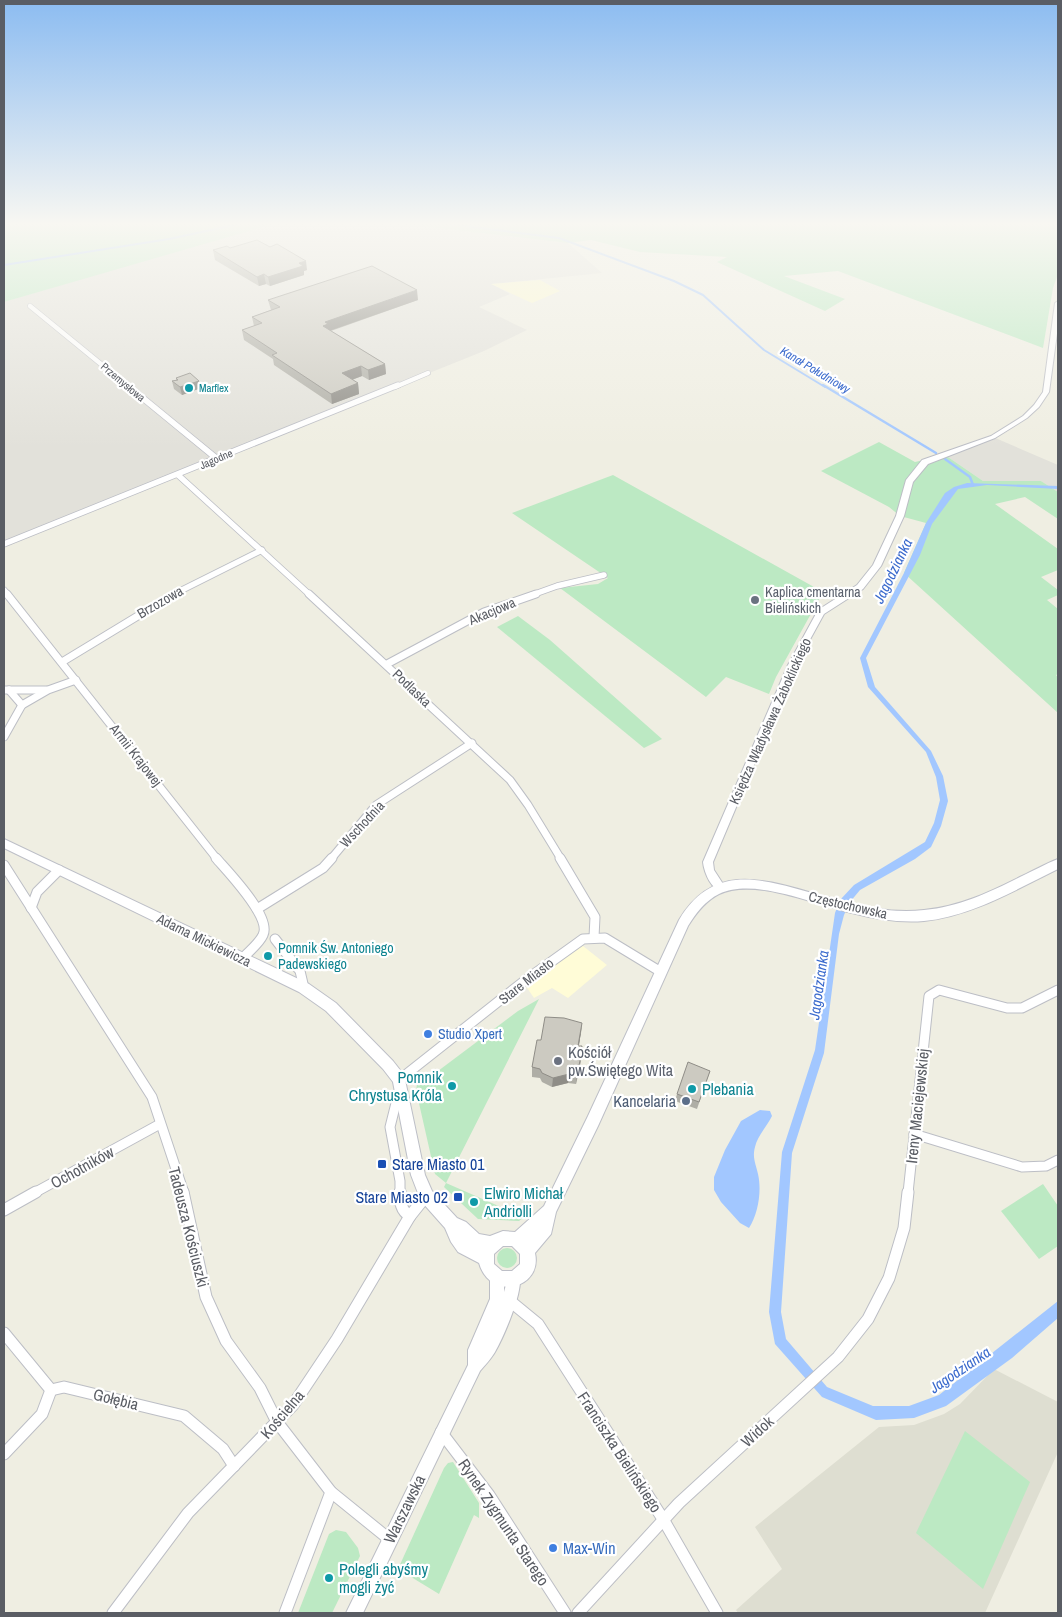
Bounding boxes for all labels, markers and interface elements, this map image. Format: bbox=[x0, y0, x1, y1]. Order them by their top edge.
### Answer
water label: Kanał Południowy bbox=[777, 343, 854, 398]
street label: Przemysłowa bbox=[98, 359, 148, 405]
place label: Marflex bbox=[199, 381, 229, 395]
marker: Marflex bbox=[183, 382, 195, 394]
street label: Jagodne bbox=[197, 446, 235, 472]
water label: Jagodzianka bbox=[867, 535, 917, 608]
street label: Brzozowa bbox=[134, 581, 187, 622]
place label: Kaplica cmentarna Bielińskich bbox=[765, 583, 861, 617]
street label: Akacjowa bbox=[465, 593, 519, 629]
marker: Kaplica cmentarna Bielińskich bbox=[749, 594, 761, 606]
street label: Księdza Władysława Żaboklickiego bbox=[725, 635, 815, 807]
street label: Podlaska bbox=[389, 665, 436, 711]
street label: Armii Krajowej bbox=[105, 719, 166, 790]
street label: Wschodnia bbox=[336, 796, 389, 851]
street label: Częstochowska bbox=[807, 887, 890, 923]
street label: Adama Mickiewicza bbox=[153, 909, 255, 971]
place label: Pomnik Św. Antoniego Padewskiego bbox=[278, 939, 394, 973]
water label: Jagodzianka bbox=[803, 949, 834, 1022]
marker: Pomnik Św. Antoniego Padewskiego bbox=[262, 950, 274, 962]
street label: Stare Miasto bbox=[495, 954, 557, 1008]
place label: Studio Xpert bbox=[438, 1025, 502, 1043]
marker: Studio Xpert bbox=[422, 1028, 434, 1040]
place label: Kościół pw.Świętego Wita bbox=[568, 1041, 674, 1081]
street label: Ireny Maciejewskiej bbox=[900, 1047, 934, 1164]
marker: Kościół pw.Świętego Wita bbox=[552, 1055, 564, 1067]
place label: Pomnik Chrystusa Króla bbox=[349, 1066, 443, 1106]
place label: Plebania bbox=[702, 1078, 754, 1100]
marker: Pomnik Chrystusa Króla bbox=[446, 1080, 458, 1092]
marker: Plebania bbox=[686, 1083, 698, 1095]
place label: Kancelaria bbox=[613, 1090, 677, 1112]
marker: Kancelaria bbox=[680, 1095, 692, 1107]
street label: Ochotników bbox=[46, 1140, 118, 1193]
place label: Stare Miasto 01 bbox=[392, 1153, 485, 1175]
marker: Stare Miasto 01 bbox=[376, 1158, 388, 1170]
street label: Tadeusza Kościuszki bbox=[163, 1164, 215, 1290]
place label: Elwiro Michał Andriolli bbox=[483, 1182, 564, 1222]
place label: Stare Miasto 02 bbox=[355, 1186, 448, 1208]
marker: Stare Miasto 02 bbox=[452, 1191, 464, 1203]
marker: Elwiro Michał Andriolli bbox=[468, 1196, 480, 1208]
water label: Jagodzianka bbox=[924, 1341, 995, 1398]
street label: Gołębia bbox=[91, 1383, 142, 1415]
street label: Kościelna bbox=[255, 1384, 309, 1443]
street label: Franciszka Bielińskiego bbox=[573, 1387, 667, 1517]
street label: Widok bbox=[736, 1410, 779, 1452]
street label: Rynek Zygmunta Starego bbox=[453, 1454, 555, 1590]
street label: Warszawska bbox=[378, 1470, 430, 1547]
place label: Max-Win bbox=[563, 1537, 615, 1559]
marker: Max-Win bbox=[547, 1542, 559, 1554]
place label: Polegli abyśmy mogli żyć bbox=[339, 1558, 428, 1598]
marker: Polegli abyśmy mogli żyć bbox=[323, 1572, 335, 1584]

